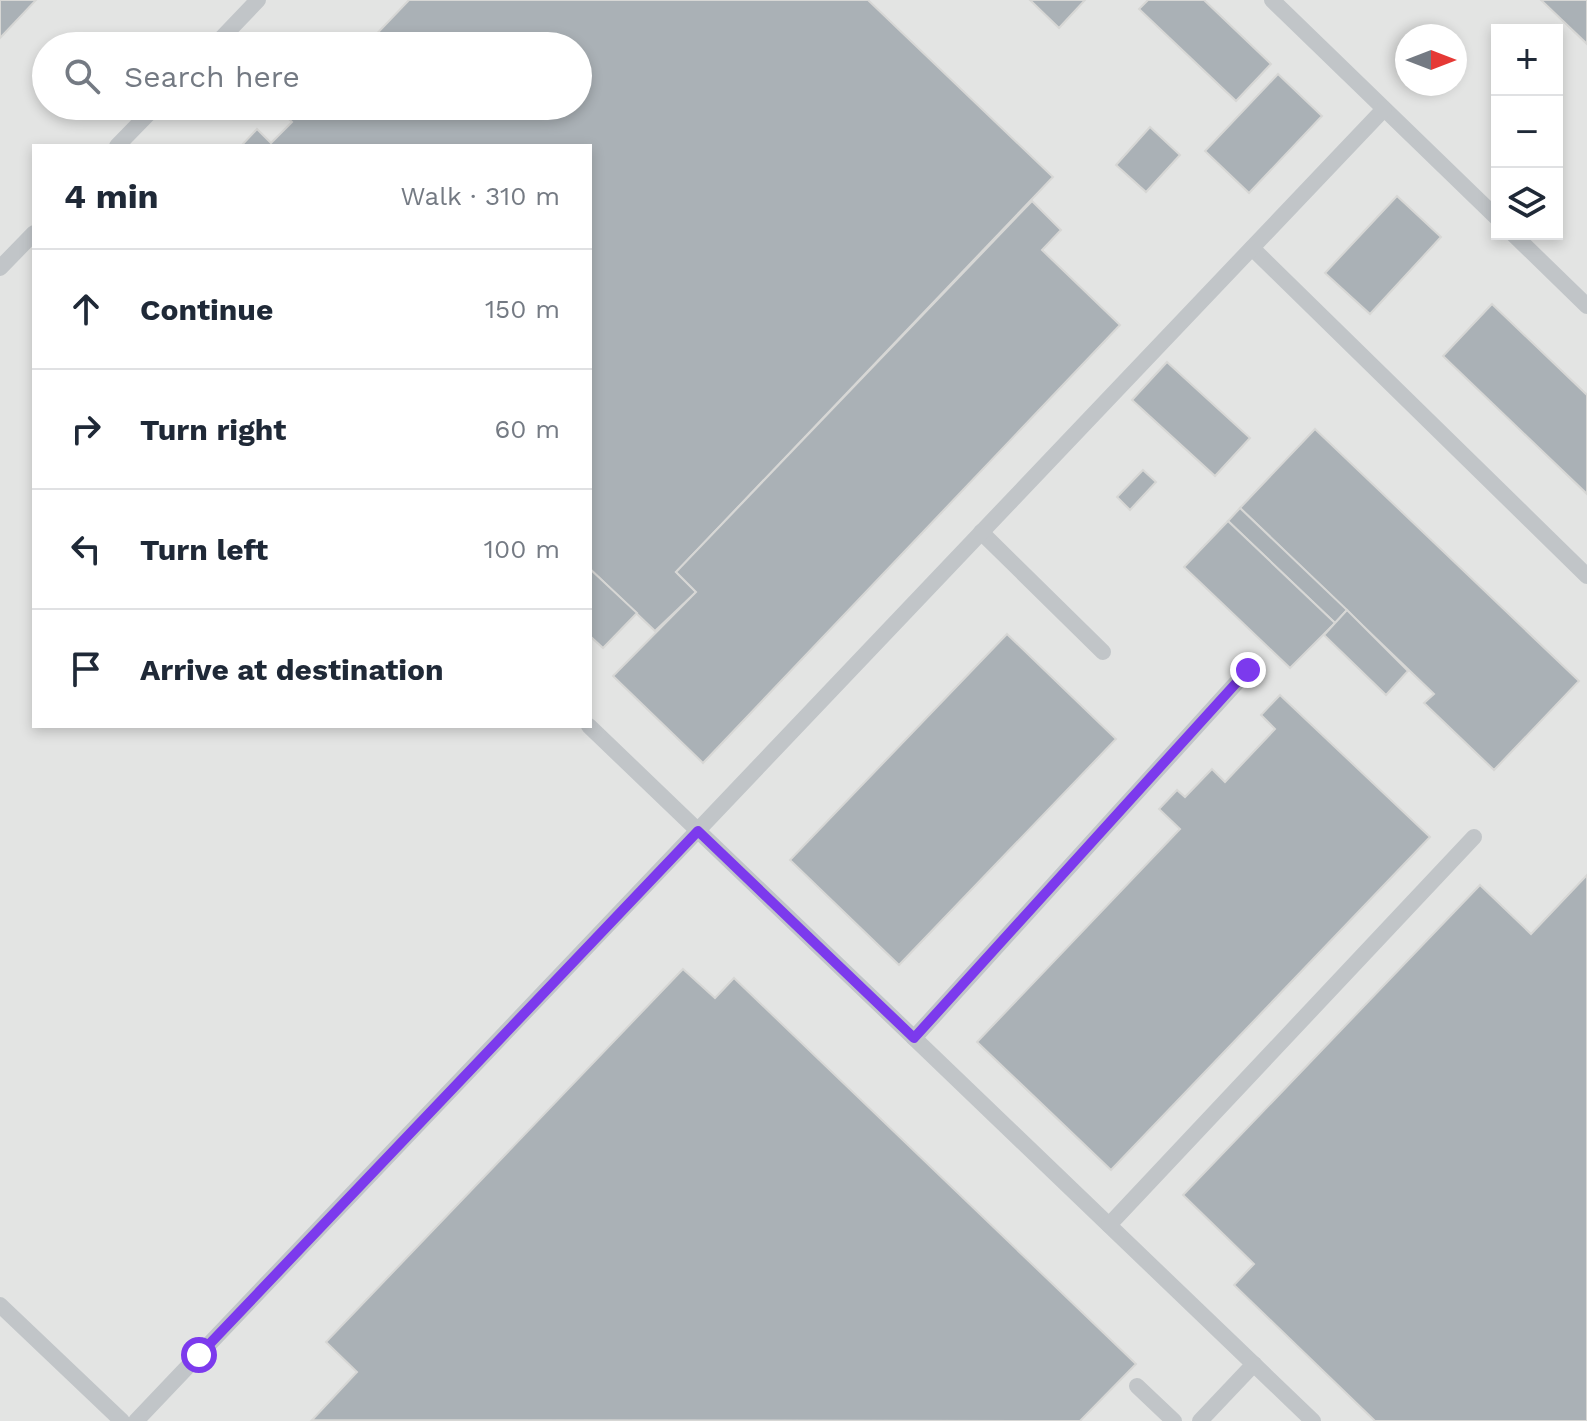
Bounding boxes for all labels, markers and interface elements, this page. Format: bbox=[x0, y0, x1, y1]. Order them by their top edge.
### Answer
north arrow bbox=[1395, 24, 1467, 96]
map controls bbox=[1491, 24, 1563, 240]
button: + bbox=[1491, 24, 1563, 96]
search box bbox=[32, 32, 592, 120]
icon: search bbox=[60, 54, 104, 98]
text: Search here bbox=[124, 59, 300, 94]
button: − bbox=[1491, 96, 1563, 168]
button: layers bbox=[1491, 168, 1563, 240]
text: 4 min bbox=[64, 176, 159, 216]
text: Walk · 310 m bbox=[400, 181, 560, 211]
icon: ahead bbox=[64, 287, 108, 331]
text: Continue bbox=[140, 292, 273, 327]
text: 150 m bbox=[485, 294, 560, 324]
icon: right bbox=[64, 407, 108, 451]
text: Turn right bbox=[140, 412, 286, 447]
text: 60 m bbox=[494, 414, 560, 444]
icon: left bbox=[64, 527, 108, 571]
text: Turn left bbox=[140, 532, 268, 567]
text: 100 m bbox=[484, 534, 560, 564]
icon: arrive bbox=[64, 647, 108, 691]
text: Arrive at destination bbox=[140, 652, 444, 687]
route end bbox=[1230, 652, 1266, 688]
route start bbox=[181, 1337, 217, 1373]

